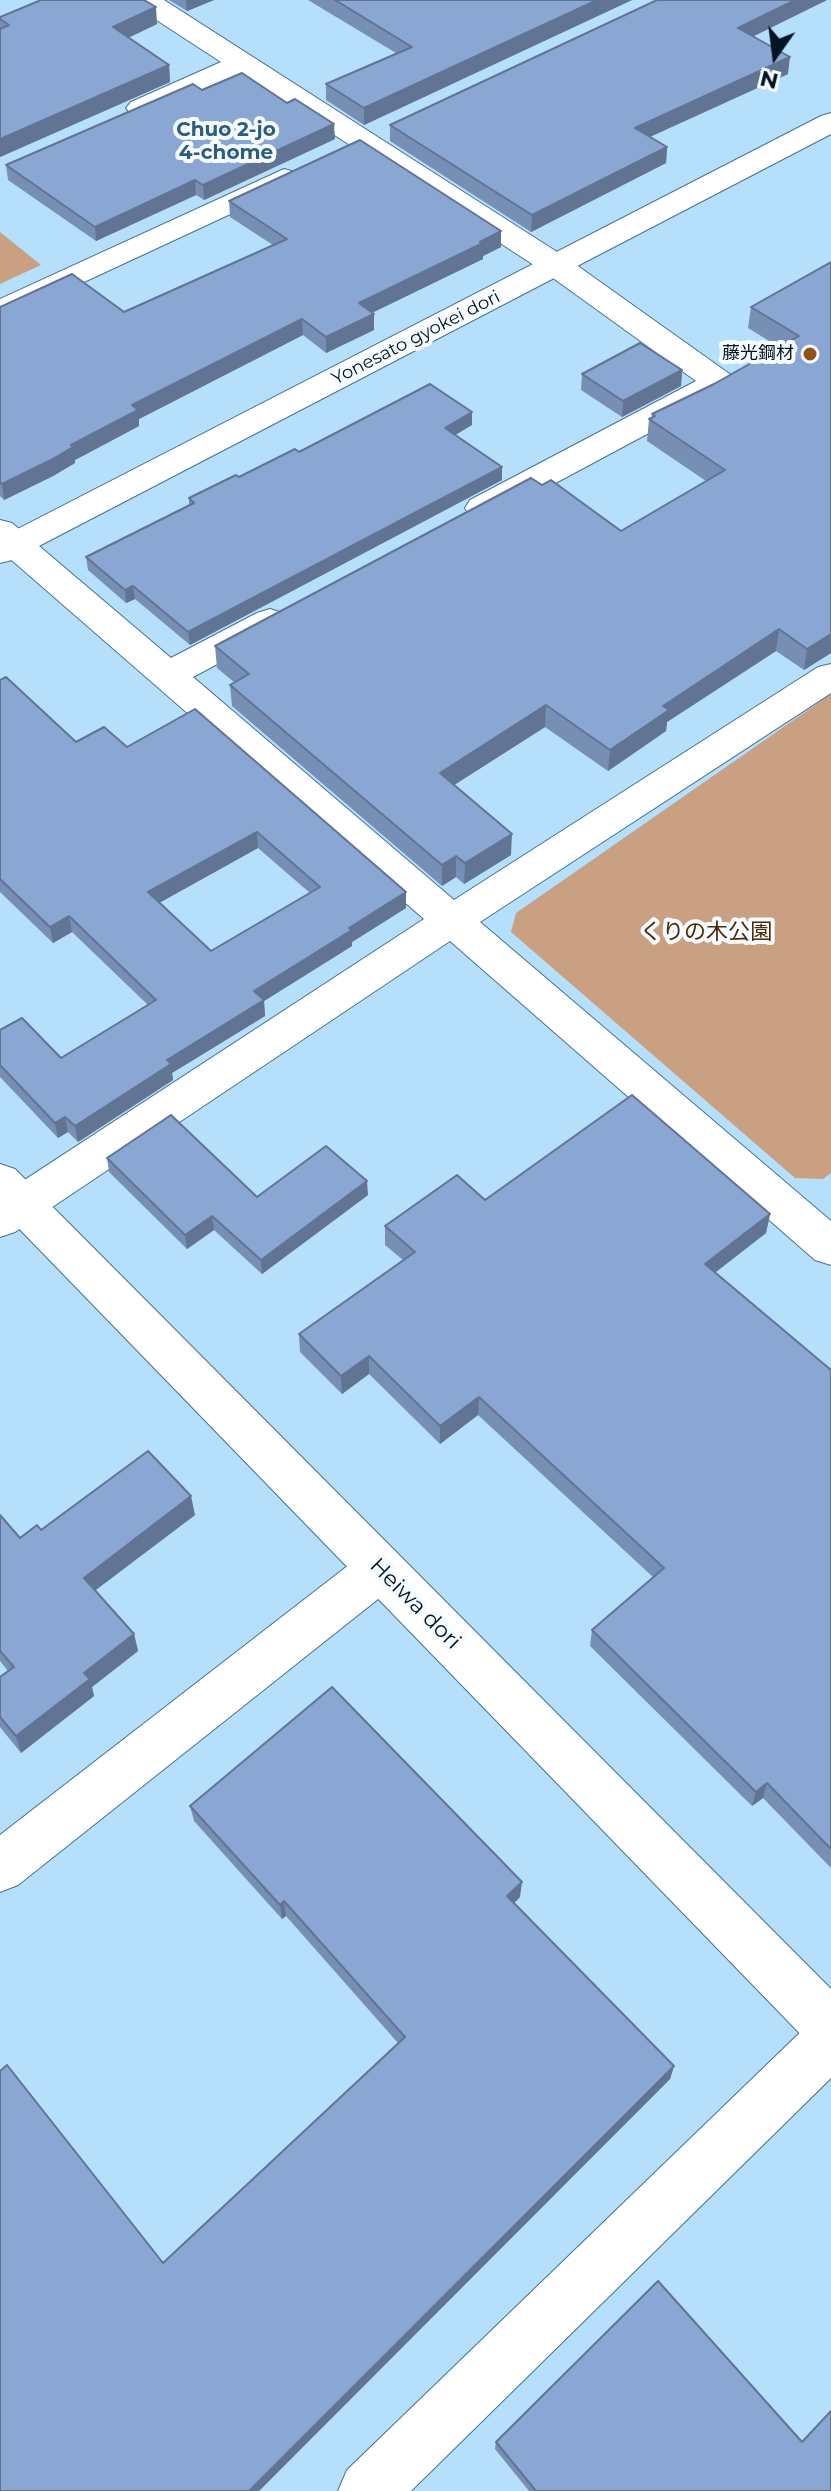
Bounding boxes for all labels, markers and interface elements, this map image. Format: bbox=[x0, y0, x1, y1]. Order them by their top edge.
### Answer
north arrow bbox=[735, 16, 815, 96]
text: N bbox=[757, 65, 781, 95]
district label: Chuo 2-jo 4-chome bbox=[176, 118, 276, 165]
street label: Yonesato gyokei dori bbox=[328, 286, 504, 390]
place label: 藤光鋼材 bbox=[722, 343, 794, 365]
marker: 藤光鋼材 bbox=[801, 345, 819, 363]
park label: くりの木公園 bbox=[640, 920, 772, 946]
street label: Heiwa dori bbox=[364, 1553, 466, 1655]

